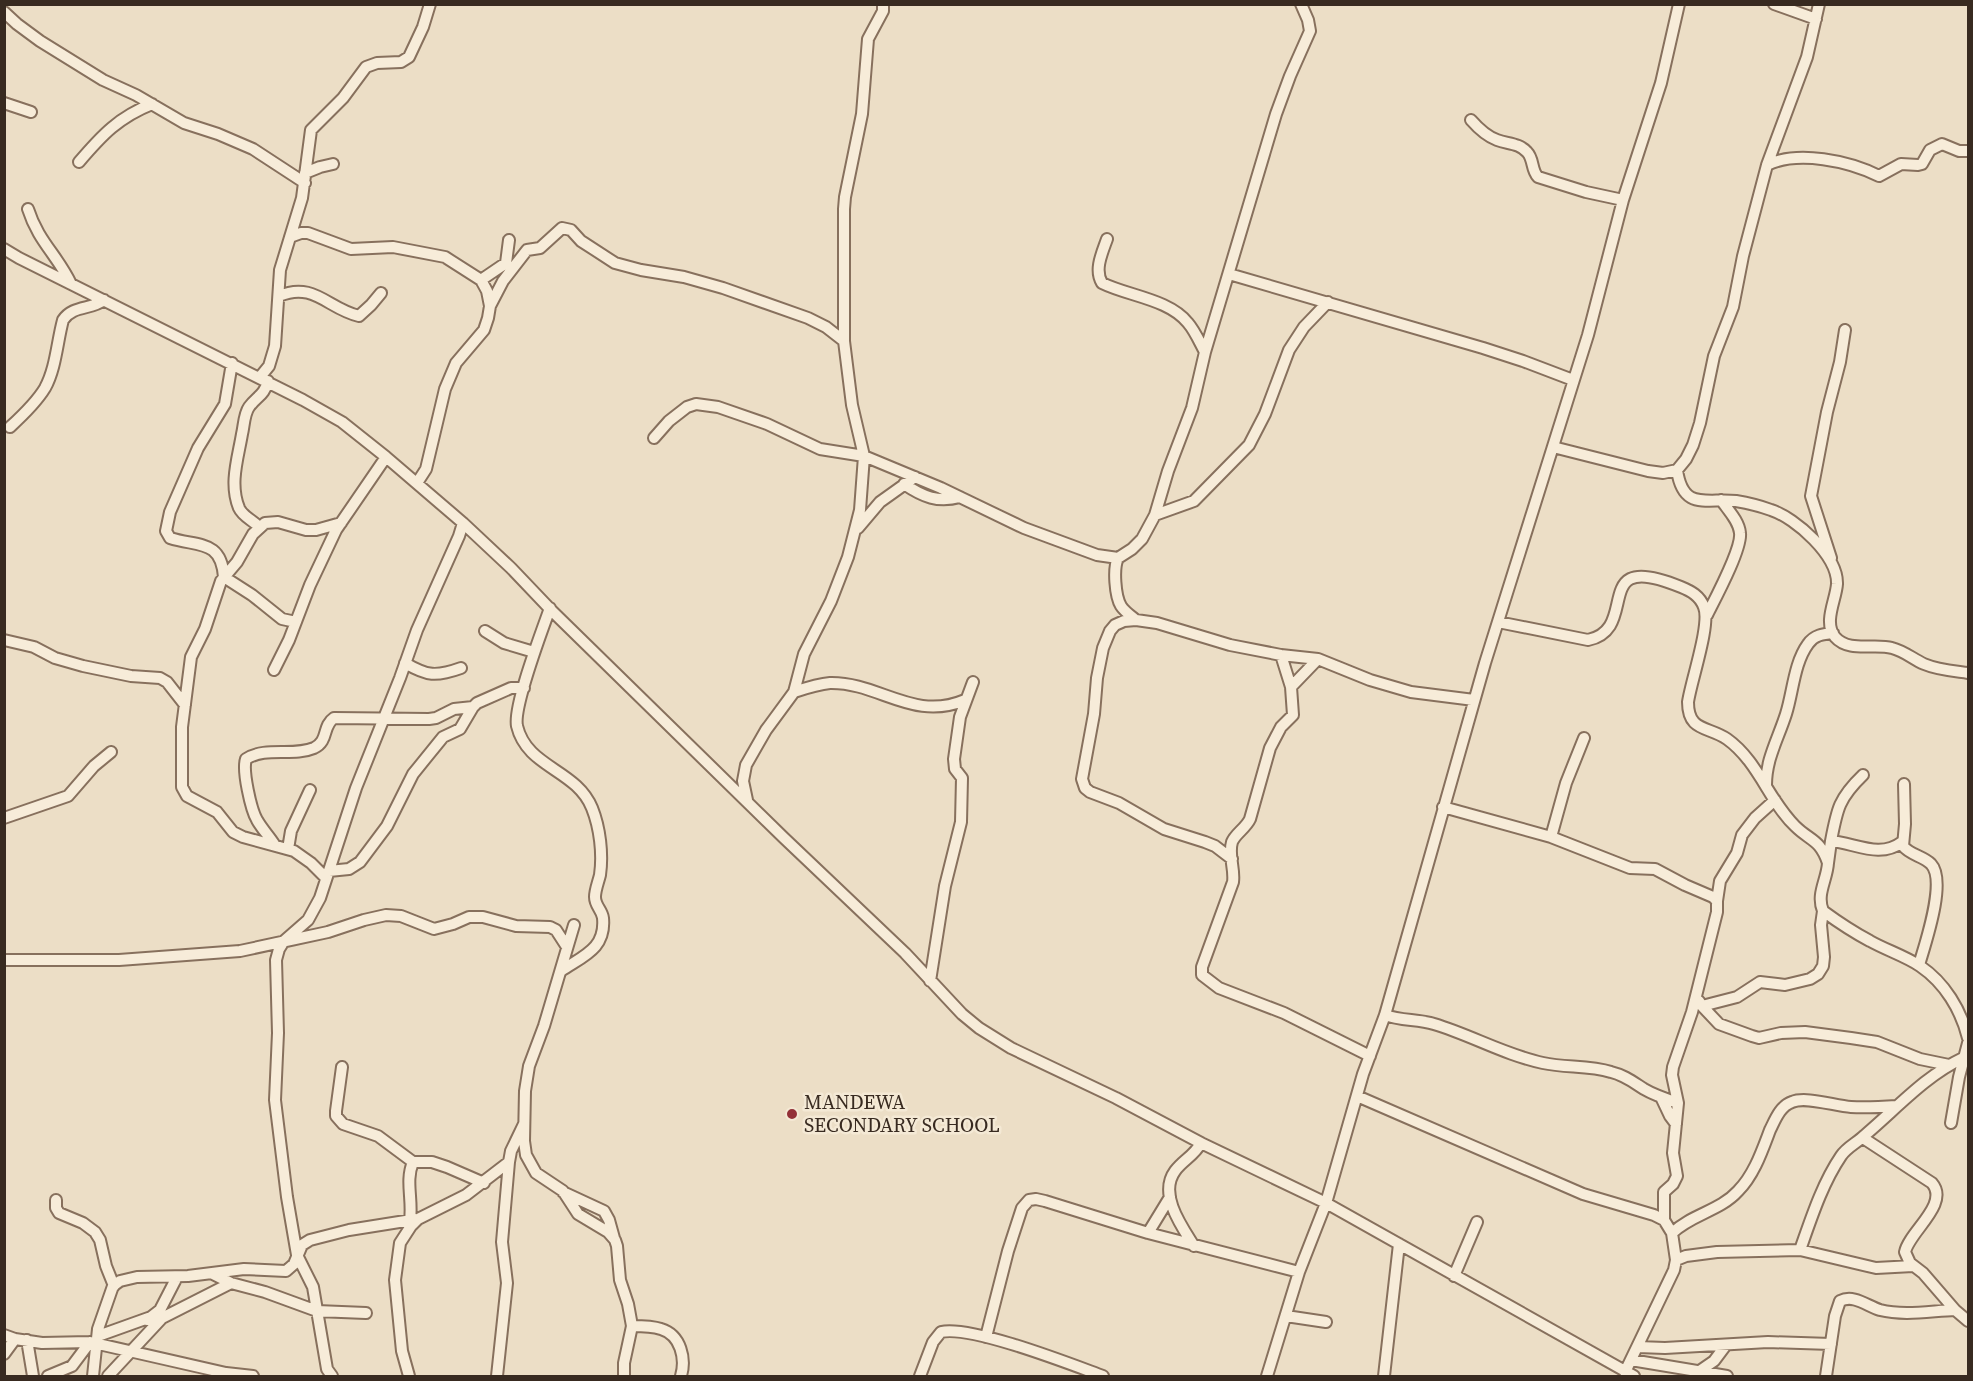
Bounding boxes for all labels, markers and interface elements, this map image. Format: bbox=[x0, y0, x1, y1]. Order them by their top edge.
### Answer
place label: MANDEWA SECONDARY SCHOOL bbox=[804, 1088, 1000, 1139]
marker: MANDEWA SECONDARY SCHOOL bbox=[785, 1107, 799, 1121]

